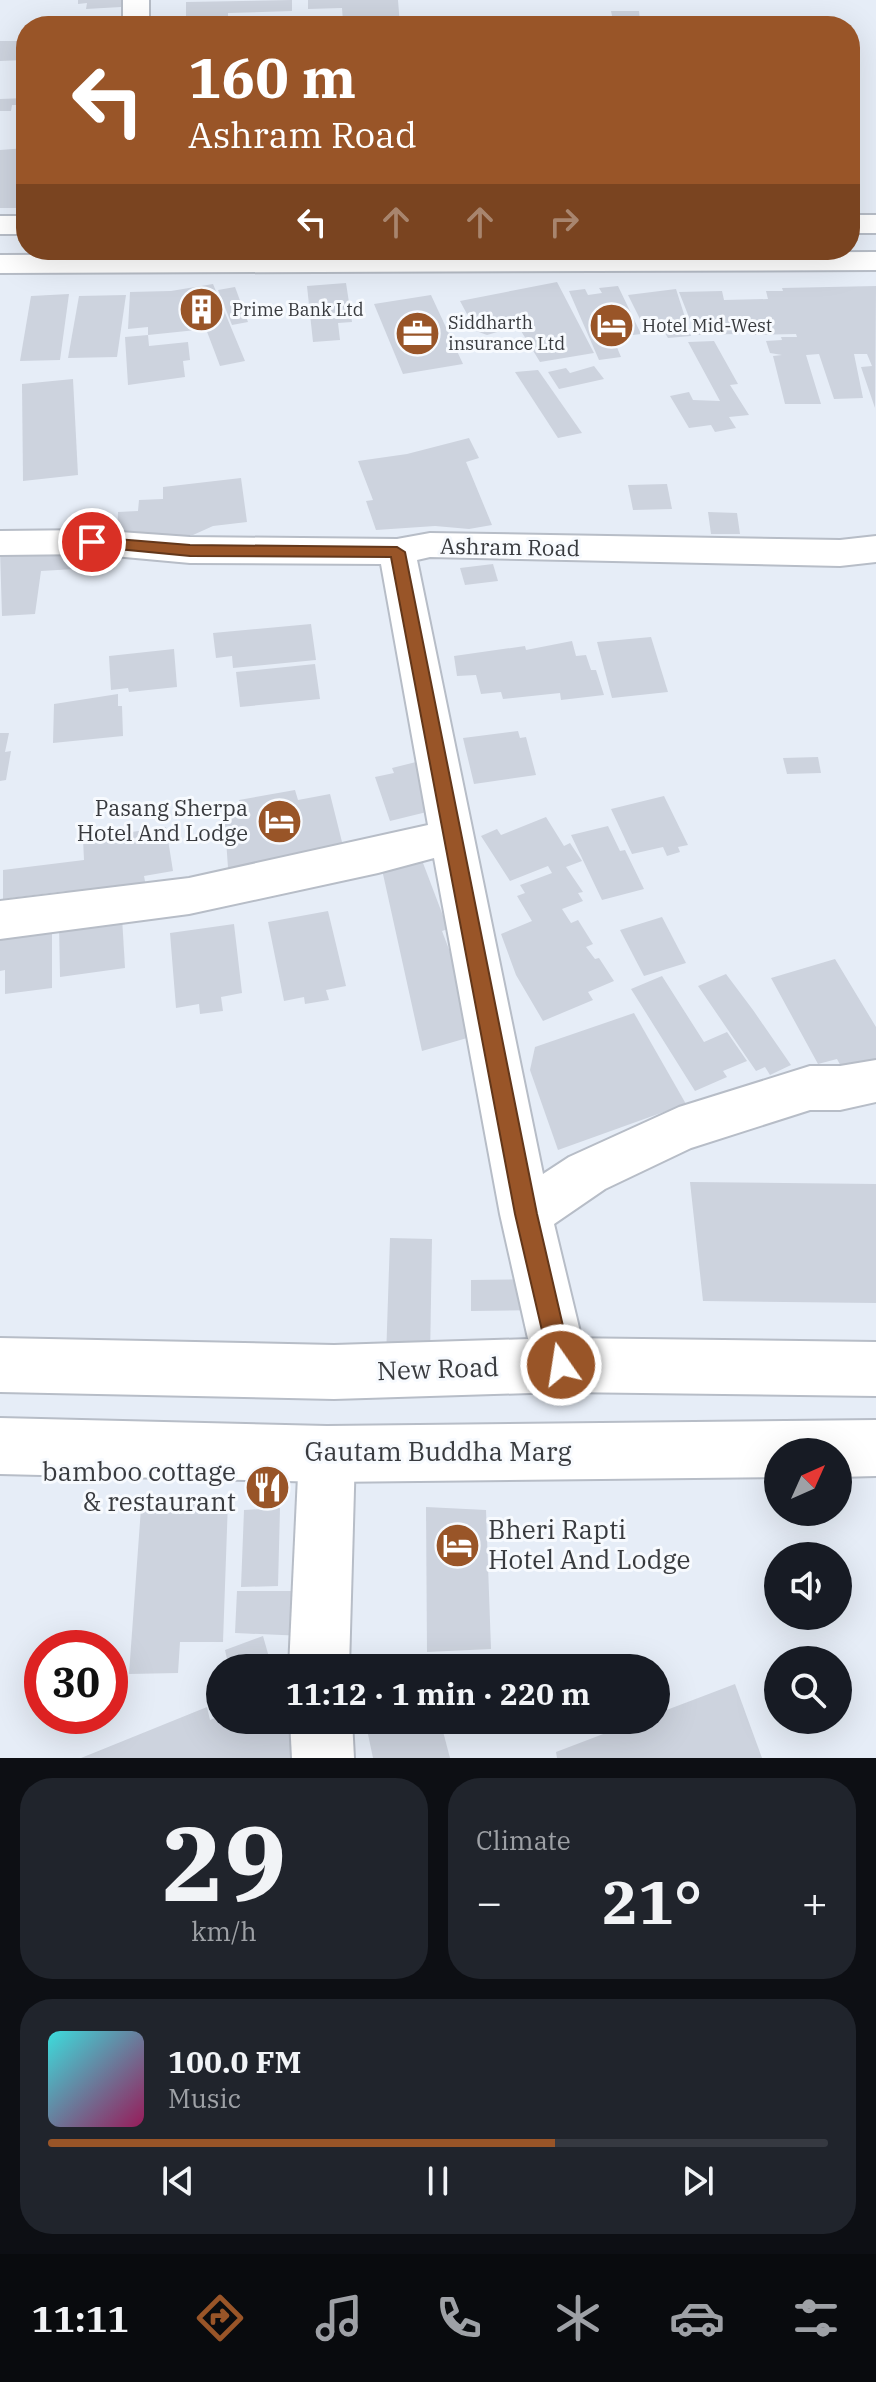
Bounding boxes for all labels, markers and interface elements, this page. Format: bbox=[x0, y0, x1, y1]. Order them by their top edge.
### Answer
text: 160 m bbox=[188, 41, 356, 113]
icon: left bbox=[56, 48, 160, 152]
text: Ashram Road bbox=[188, 111, 417, 158]
icon: left bbox=[290, 200, 334, 244]
icon: ahead bbox=[374, 200, 418, 244]
icon: ahead bbox=[458, 200, 502, 244]
icon: right bbox=[542, 200, 586, 244]
building icon: Prime Bank Ltd bbox=[177, 286, 225, 334]
place label: Prime Bank Ltd bbox=[232, 298, 364, 321]
hotel icon: Hotel Mid-West bbox=[587, 302, 635, 350]
office icon: Siddharth insurance Ltd bbox=[393, 309, 441, 357]
place label: Siddharth insurance Ltd bbox=[448, 311, 565, 355]
place label: Hotel Mid-West bbox=[642, 314, 772, 337]
pin bbox=[58, 508, 126, 576]
icon: arrive bbox=[70, 520, 114, 564]
street label: Ashram Road bbox=[440, 531, 580, 562]
place label: Pasang Sherpa Hotel And Lodge bbox=[77, 793, 248, 847]
hotel icon: Pasang Sherpa Hotel And Lodge bbox=[255, 797, 303, 845]
position arrow bbox=[519, 1323, 603, 1407]
street label: New Road bbox=[376, 1349, 500, 1387]
street label: Gautam Buddha Marg bbox=[304, 1434, 572, 1468]
north arrow bbox=[764, 1438, 852, 1526]
map controls bbox=[764, 1438, 852, 1734]
place label: bamboo cottage & restaurant bbox=[42, 1454, 236, 1518]
restaurant icon: bamboo cottage & restaurant bbox=[243, 1463, 291, 1511]
place label: Bheri Rapti Hotel And Lodge bbox=[488, 1512, 690, 1576]
hotel icon: Bheri Rapti Hotel And Lodge bbox=[433, 1521, 481, 1569]
button: sound bbox=[764, 1542, 852, 1630]
speed limit sign: 30 bbox=[24, 1630, 128, 1734]
button: search bbox=[764, 1646, 852, 1734]
text: 11:12 · 1 min · 220 m bbox=[286, 1674, 590, 1713]
text: 29 bbox=[162, 1794, 286, 1930]
text: Climate bbox=[476, 1823, 571, 1857]
text: 21° bbox=[602, 1862, 702, 1941]
text: − bbox=[476, 1873, 502, 1930]
text: + bbox=[802, 1873, 828, 1930]
text: km/h bbox=[191, 1914, 257, 1948]
text: 100.0 FM bbox=[168, 2042, 301, 2081]
text: Music bbox=[168, 2081, 241, 2115]
icon: previous bbox=[156, 2159, 200, 2203]
icon: pause bbox=[416, 2159, 460, 2203]
icon: next bbox=[676, 2159, 720, 2203]
icon: directions bbox=[192, 2290, 248, 2346]
icon: music bbox=[311, 2290, 367, 2346]
icon: phone bbox=[431, 2290, 487, 2346]
icon: climate bbox=[550, 2290, 606, 2346]
icon: car bbox=[669, 2290, 725, 2346]
icon: filters bbox=[788, 2290, 844, 2346]
text: 11:11 bbox=[32, 2295, 129, 2342]

